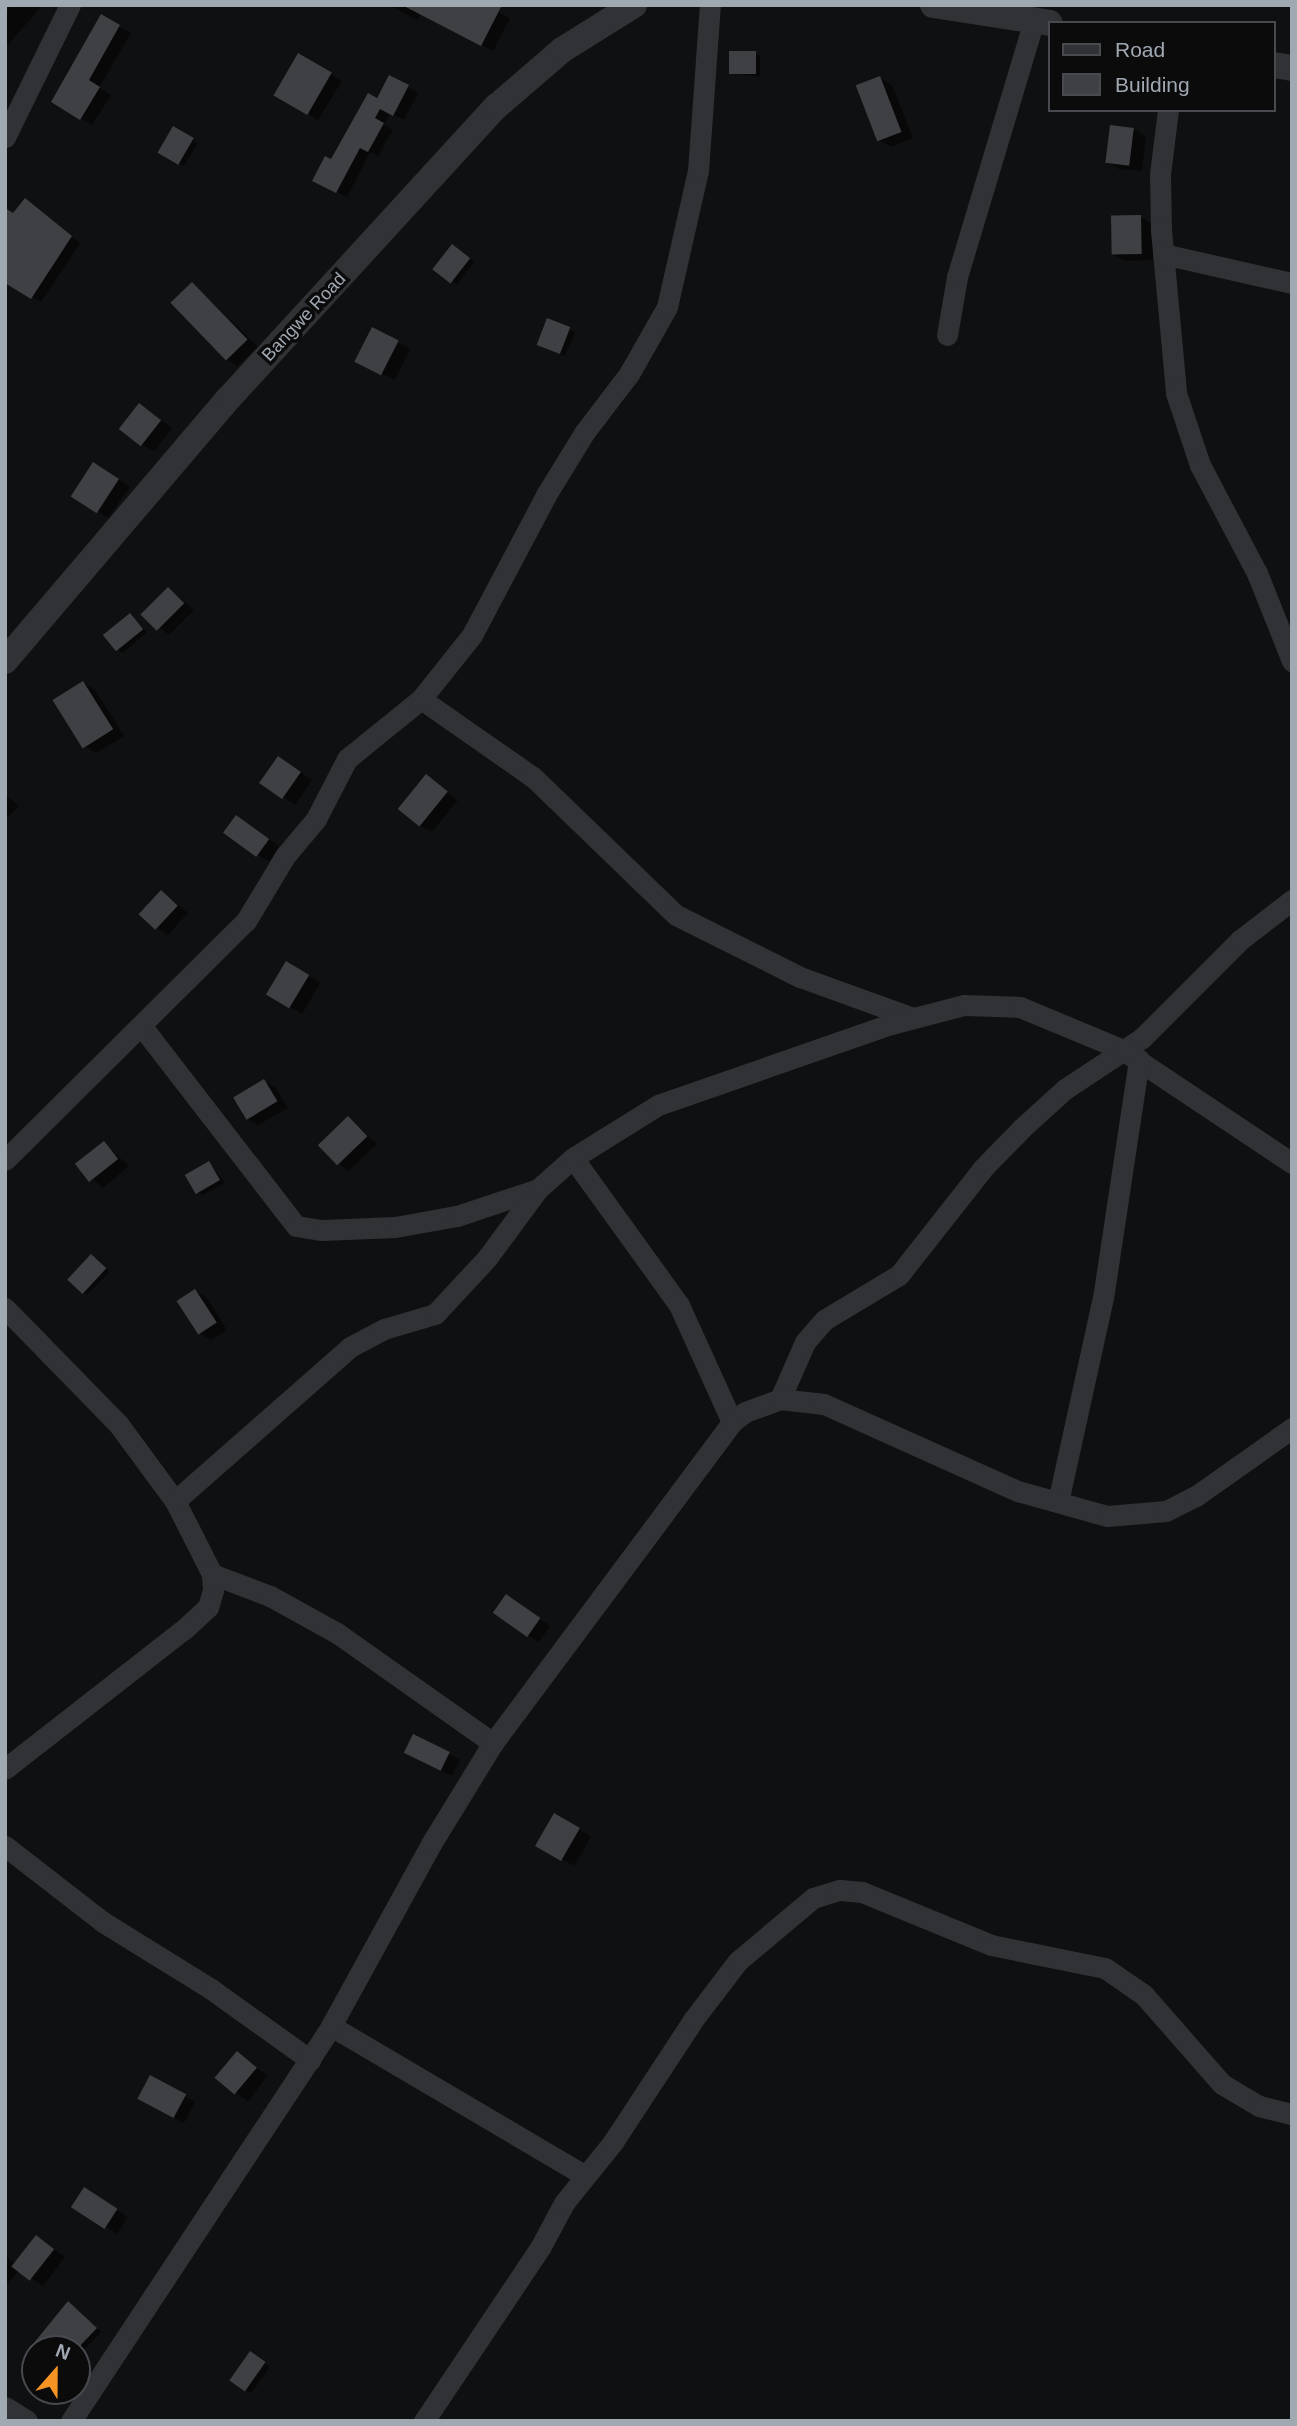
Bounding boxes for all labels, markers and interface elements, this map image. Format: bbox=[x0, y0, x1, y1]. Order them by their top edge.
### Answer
legend bbox=[1048, 21, 1276, 112]
text: Road bbox=[1115, 38, 1165, 61]
text: Building bbox=[1115, 73, 1190, 96]
street label: Bangwe Road bbox=[258, 268, 350, 366]
north arrow bbox=[21, 2335, 91, 2405]
text: N bbox=[53, 2340, 73, 2364]

